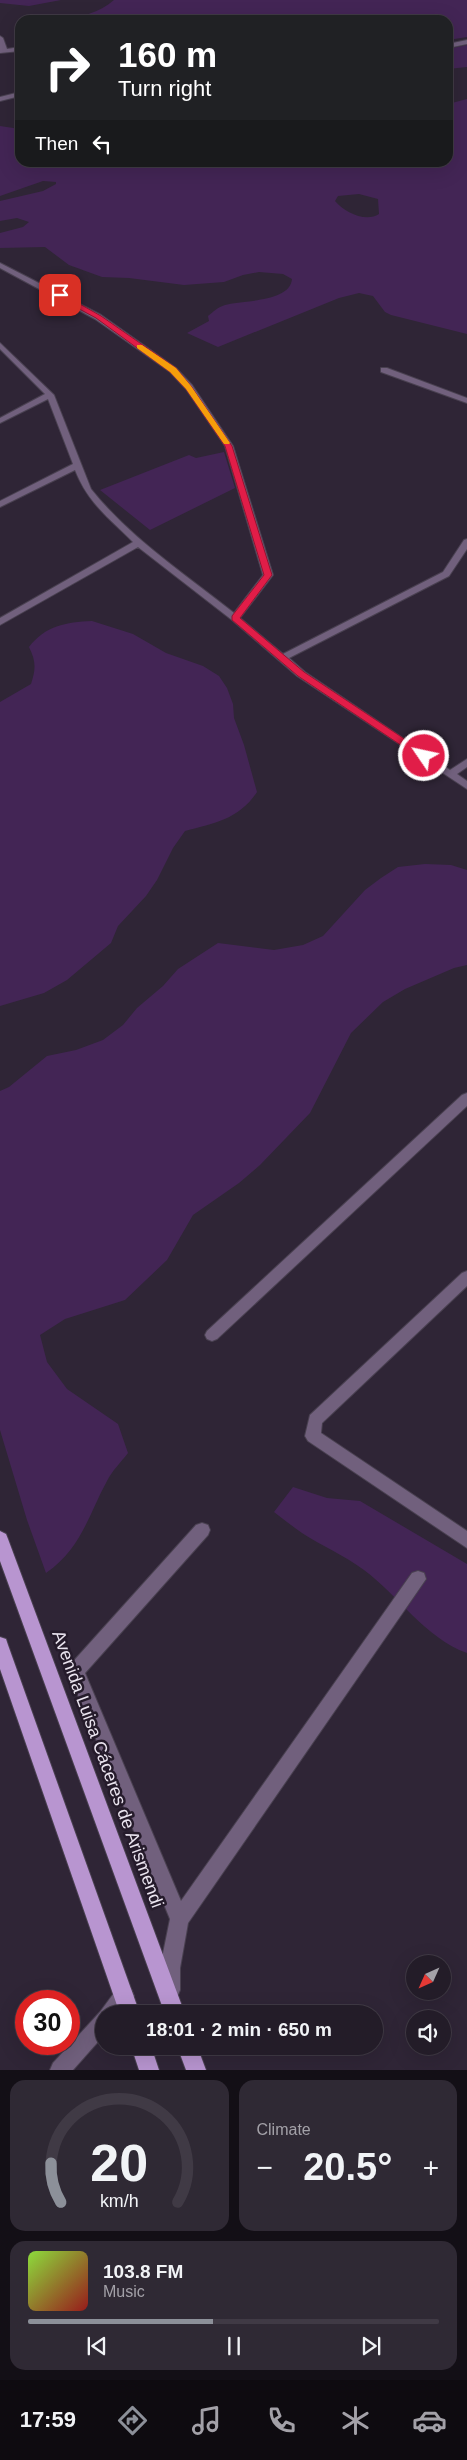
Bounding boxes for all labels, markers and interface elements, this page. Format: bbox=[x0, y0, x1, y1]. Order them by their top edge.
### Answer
icon: right bbox=[35, 35, 100, 100]
text: 160 m bbox=[118, 35, 217, 74]
text: Turn right bbox=[118, 76, 211, 101]
icon: left bbox=[88, 130, 116, 158]
text: Then bbox=[35, 133, 78, 154]
pin bbox=[39, 274, 81, 316]
icon: arrive bbox=[46, 281, 74, 309]
position arrow bbox=[397, 729, 449, 781]
street label: Avenida Luisa Cáceres de Arismendi bbox=[48, 1628, 168, 1910]
north arrow bbox=[406, 1955, 451, 2000]
map controls bbox=[406, 1955, 451, 2055]
speed limit sign: 30 bbox=[15, 1990, 80, 2055]
button: sound bbox=[406, 2010, 451, 2055]
text: 18:01 · 2 min · 650 m bbox=[146, 2019, 332, 2040]
text: Climate bbox=[257, 2121, 311, 2138]
text: 20 bbox=[90, 2134, 148, 2192]
text: 20.5° bbox=[303, 2146, 392, 2188]
text: − bbox=[257, 2152, 273, 2183]
text: + bbox=[423, 2152, 439, 2183]
text: km/h bbox=[100, 2191, 139, 2211]
text: 103.8 FM bbox=[103, 2261, 183, 2282]
text: Music bbox=[103, 2283, 145, 2300]
icon: previous bbox=[83, 2332, 111, 2360]
icon: pause bbox=[220, 2332, 248, 2360]
icon: next bbox=[357, 2332, 385, 2360]
icon: directions bbox=[115, 2403, 150, 2438]
icon: music bbox=[189, 2403, 224, 2438]
icon: phone bbox=[264, 2403, 299, 2438]
icon: climate bbox=[338, 2403, 373, 2438]
icon: car bbox=[412, 2403, 447, 2438]
text: 17:59 bbox=[20, 2407, 76, 2432]

